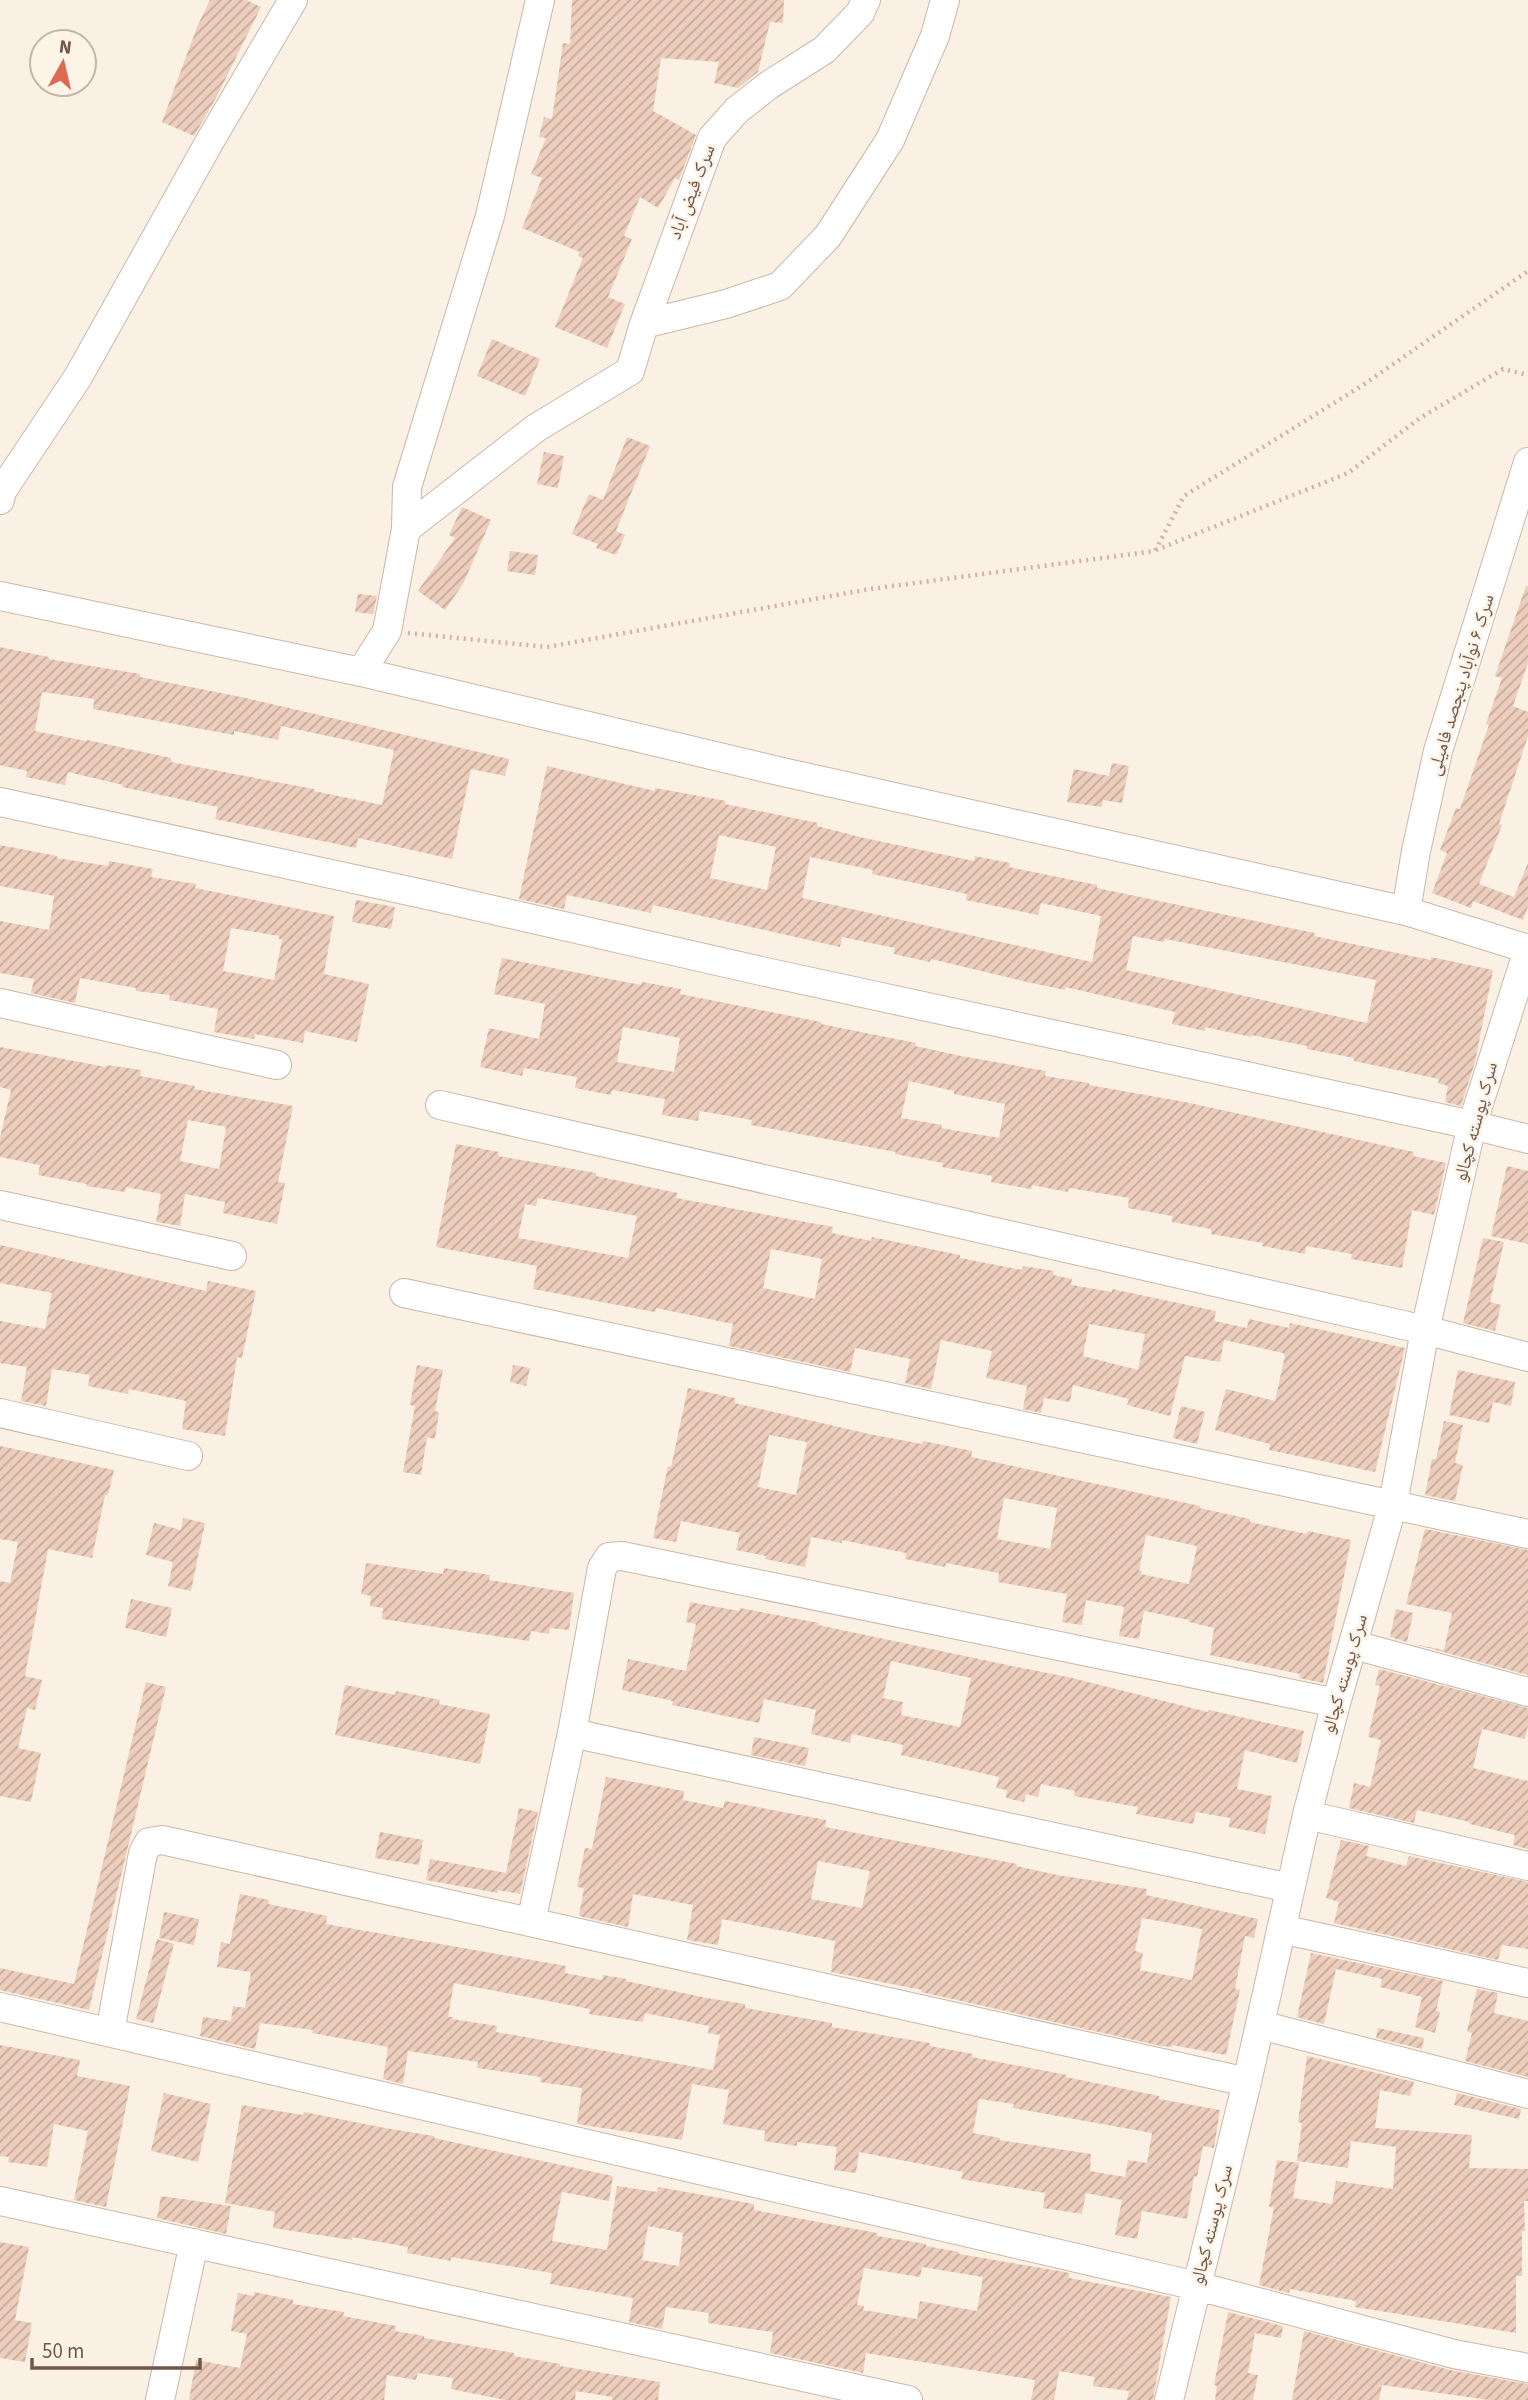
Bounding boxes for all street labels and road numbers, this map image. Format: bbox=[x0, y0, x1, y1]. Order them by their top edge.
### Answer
street label: سرک فيض آباد bbox=[662, 141, 722, 243]
street label: سرک ۶ نوآباد پنجصد فامیلی bbox=[1421, 591, 1501, 779]
street label: سرک پوسته کچالو bbox=[1447, 1059, 1505, 1185]
street label: سرک پوسته کچالو bbox=[1315, 1611, 1375, 1737]
street label: سرک پوسته کچالو bbox=[1184, 2162, 1240, 2288]

